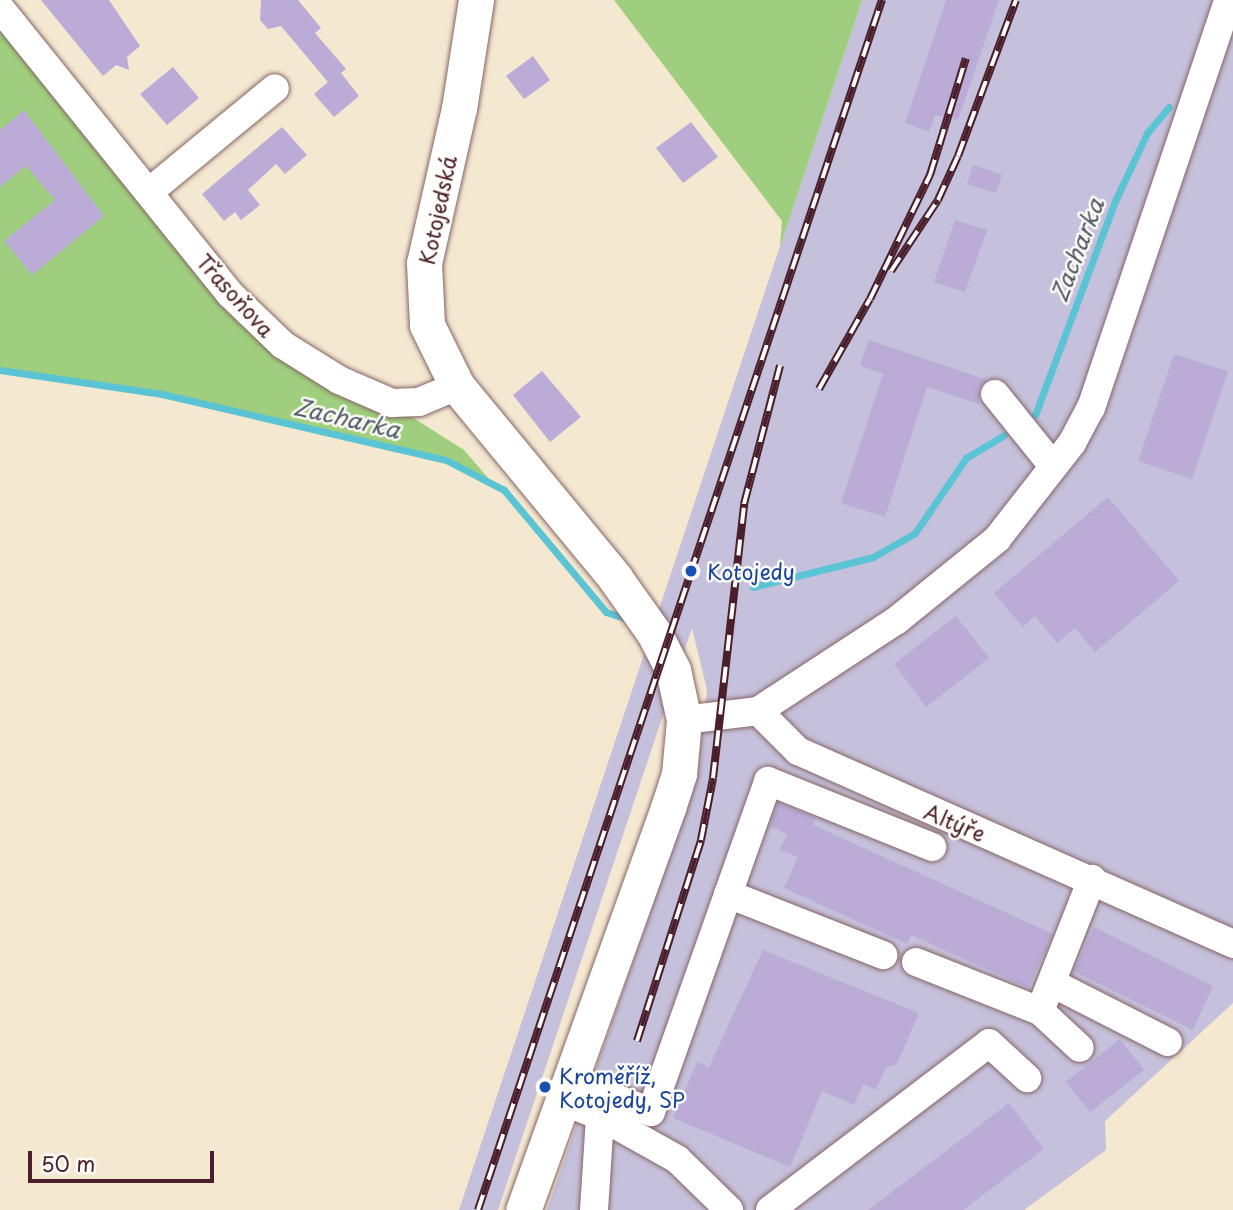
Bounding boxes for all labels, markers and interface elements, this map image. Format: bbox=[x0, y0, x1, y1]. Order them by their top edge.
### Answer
street label: Kotojedská bbox=[413, 153, 461, 267]
water label: Zacharka bbox=[1045, 195, 1109, 305]
street label: Třasoňova bbox=[192, 248, 280, 342]
water label: Zacharka bbox=[291, 392, 403, 444]
place label: Kotojedy bbox=[707, 558, 795, 584]
marker: Kotojedy bbox=[681, 561, 701, 581]
street label: Altýře bbox=[921, 798, 989, 846]
place label: Kroměříž, Kotojedy, SP bbox=[559, 1062, 685, 1112]
marker: Kroměříž, Kotojedy, SP bbox=[537, 1079, 553, 1095]
scale bar bbox=[32, 1136, 217, 1180]
text: 50 m bbox=[41, 1147, 95, 1179]

